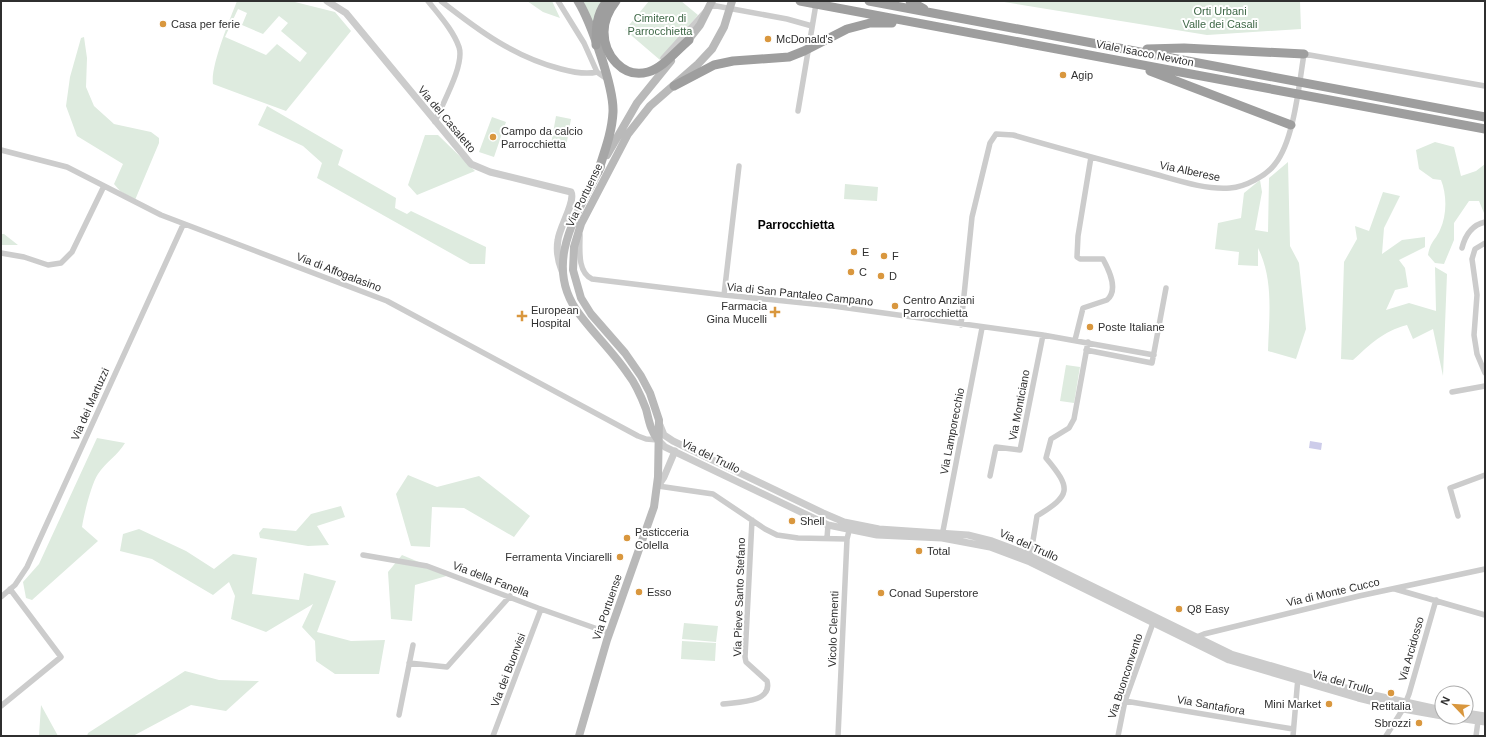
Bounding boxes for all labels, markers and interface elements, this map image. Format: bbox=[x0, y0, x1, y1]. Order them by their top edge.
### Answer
park label: Orti Urbani Valle dei Casali bbox=[1182, 5, 1258, 30]
park label: Cimitero di Parrocchietta bbox=[628, 12, 693, 37]
place label: Casa per ferie bbox=[171, 18, 240, 30]
marker: Casa per ferie bbox=[158, 19, 168, 29]
place label: McDonald's bbox=[776, 33, 834, 45]
marker: McDonald's bbox=[763, 34, 773, 44]
street label: Viale Isacco Newton bbox=[1095, 38, 1195, 68]
place label: Agip bbox=[1071, 69, 1093, 81]
marker: Agip bbox=[1058, 70, 1068, 80]
street label: Via del Casaletto bbox=[416, 83, 478, 155]
place label: Campo da calcio Parrocchietta bbox=[501, 125, 583, 150]
marker: Campo da calcio Parrocchietta bbox=[488, 132, 498, 142]
street label: Via Alberese bbox=[1159, 159, 1221, 183]
street label: Via Portuense bbox=[564, 161, 604, 229]
district label: Parrocchietta bbox=[758, 218, 835, 232]
place label: E bbox=[862, 246, 869, 258]
marker: E bbox=[849, 247, 859, 257]
street label: Via di Affogalasino bbox=[295, 250, 383, 294]
place label: F bbox=[892, 250, 899, 262]
marker: F bbox=[879, 251, 889, 261]
place label: C bbox=[859, 266, 867, 278]
marker: C bbox=[846, 267, 856, 277]
place label: D bbox=[889, 270, 897, 282]
marker: D bbox=[876, 271, 886, 281]
street label: Via di San Pantaleo Campano bbox=[726, 280, 874, 308]
place label: Centro Anziani Parrocchietta bbox=[903, 294, 975, 319]
place label: Farmacia Gina Mucelli bbox=[706, 300, 768, 325]
marker: Centro Anziani Parrocchietta bbox=[890, 301, 900, 311]
place label: European Hospital bbox=[531, 304, 579, 329]
marker: Farmacia Gina Mucelli bbox=[770, 307, 780, 317]
marker: European Hospital bbox=[516, 310, 528, 322]
place label: Poste Italiane bbox=[1098, 321, 1165, 333]
marker: Poste Italiane bbox=[1085, 322, 1095, 332]
street label: Via dei Martuzzi bbox=[69, 366, 111, 442]
street label: Via Monticiano bbox=[1006, 369, 1032, 441]
street label: Via Lamporecchio bbox=[938, 387, 966, 475]
street label: Via del Trullo bbox=[680, 437, 742, 475]
place label: Shell bbox=[800, 515, 824, 527]
marker: Shell bbox=[787, 516, 797, 526]
place label: Pasticceria Colella bbox=[635, 526, 690, 551]
street label: Via del Trullo bbox=[998, 527, 1060, 563]
marker: Pasticceria Colella bbox=[622, 533, 632, 543]
street label: Via Pieve Santo Stefano bbox=[731, 537, 747, 657]
place label: Total bbox=[927, 545, 950, 557]
marker: Total bbox=[914, 546, 924, 556]
place label: Ferramenta Vinciarelli bbox=[505, 551, 612, 563]
marker: Ferramenta Vinciarelli bbox=[615, 552, 625, 562]
street label: Via della Fanella bbox=[451, 559, 532, 599]
street label: Via Portuense bbox=[590, 572, 624, 642]
street label: Via di Monte Cucco bbox=[1285, 575, 1381, 609]
place label: Esso bbox=[647, 586, 671, 598]
marker: Esso bbox=[634, 587, 644, 597]
place label: Conad Superstore bbox=[889, 587, 978, 599]
marker: Conad Superstore bbox=[876, 588, 886, 598]
street label: Vicolo Clementi bbox=[826, 591, 840, 667]
place label: Q8 Easy bbox=[1187, 603, 1230, 615]
marker: Q8 Easy bbox=[1174, 604, 1184, 614]
street label: Via Arcidosso bbox=[1396, 615, 1426, 683]
street label: Via dei Buonvisi bbox=[488, 631, 528, 709]
street label: Via Buonconvento bbox=[1106, 632, 1144, 720]
street label: Via del Trullo bbox=[1311, 667, 1375, 697]
north arrow bbox=[1434, 685, 1474, 725]
marker: Retitalia bbox=[1386, 688, 1396, 698]
street label: Via Santafiora bbox=[1176, 693, 1247, 717]
text: N bbox=[1438, 695, 1452, 707]
place label: Mini Market bbox=[1264, 698, 1321, 710]
marker: Mini Market bbox=[1324, 699, 1334, 709]
place label: Retitalia bbox=[1371, 700, 1412, 712]
place label: Sbrozzi bbox=[1374, 717, 1411, 729]
marker: Sbrozzi bbox=[1414, 718, 1424, 728]

